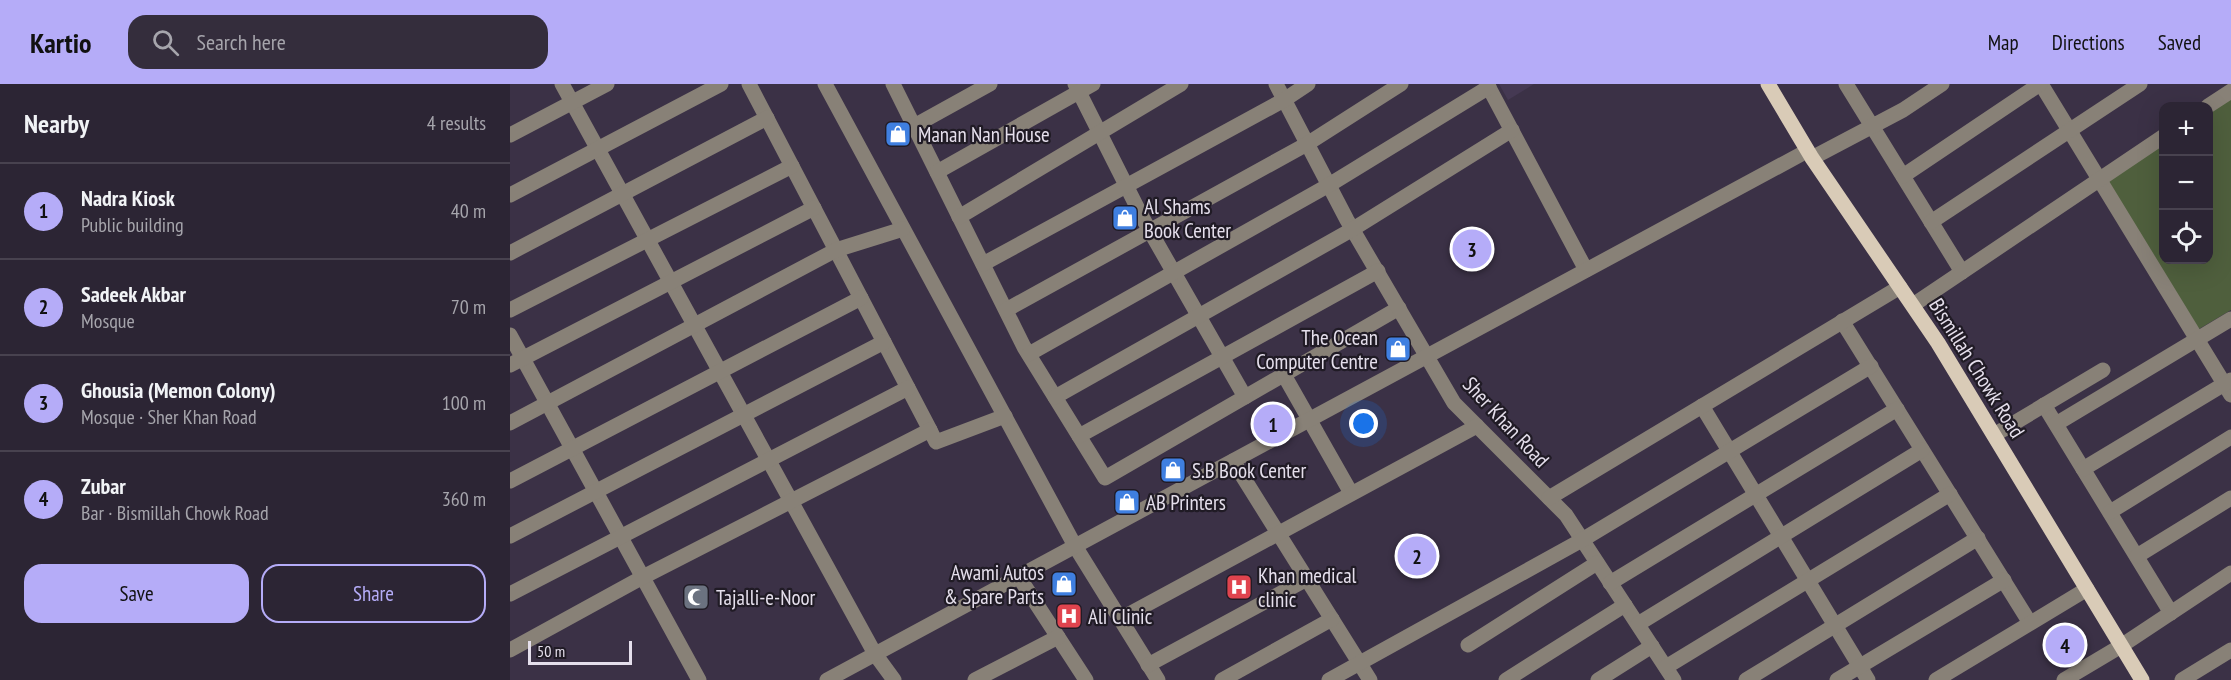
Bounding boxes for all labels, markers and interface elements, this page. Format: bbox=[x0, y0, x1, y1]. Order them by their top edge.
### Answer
search box bbox=[128, 15, 548, 69]
text: Kartio bbox=[30, 24, 92, 61]
icon: search bbox=[149, 26, 182, 59]
text: Search here bbox=[197, 28, 286, 56]
text: Map bbox=[1988, 29, 2019, 56]
text: Directions bbox=[2052, 29, 2125, 56]
text: Saved bbox=[2158, 29, 2201, 56]
map controls bbox=[2159, 102, 2213, 264]
button: + bbox=[2159, 102, 2213, 156]
text: Nearby bbox=[24, 107, 89, 140]
text: 4 results bbox=[427, 110, 486, 136]
shop icon: Manan Nan House bbox=[883, 119, 913, 149]
place label: Manan Nan House bbox=[918, 121, 1050, 148]
button: − bbox=[2159, 156, 2213, 210]
text: Nadra Kiosk bbox=[81, 184, 175, 212]
place label: Al Shams Book Center bbox=[1144, 193, 1231, 244]
text: 1 bbox=[39, 198, 48, 224]
text: 40 m bbox=[451, 198, 486, 224]
shop icon: Al Shams Book Center bbox=[1110, 203, 1140, 233]
button: locate bbox=[2159, 210, 2213, 264]
text: Public building bbox=[81, 212, 184, 238]
pin: 3 bbox=[1452, 226, 1492, 272]
text: Sadeek Akbar bbox=[81, 280, 186, 308]
street label: Bismillah Chowk Road bbox=[1923, 293, 2031, 443]
text: 2 bbox=[39, 294, 48, 320]
text: 70 m bbox=[451, 294, 486, 320]
text: Mosque bbox=[81, 308, 135, 334]
place label: The Ocean Computer Centre bbox=[1256, 324, 1378, 375]
shop icon: The Ocean Computer Centre bbox=[1383, 334, 1413, 364]
street label: Sher Khan Road bbox=[1457, 371, 1555, 473]
text: Ghousia (Memon Colony) bbox=[81, 376, 276, 404]
text: 3 bbox=[39, 390, 48, 416]
text: 100 m bbox=[442, 390, 486, 416]
pin: 1 bbox=[1254, 402, 1293, 446]
text: Mosque · Sher Khan Road bbox=[81, 404, 257, 430]
your location bbox=[1349, 409, 1378, 438]
shop icon: S.B Book Center bbox=[1158, 455, 1188, 485]
place label: S.B Book Center bbox=[1192, 457, 1306, 484]
text: Zubar bbox=[81, 472, 126, 500]
text: 4 bbox=[39, 486, 48, 512]
text: 360 m bbox=[442, 486, 486, 512]
shop icon: AB Printers bbox=[1112, 487, 1142, 517]
place label: AB Printers bbox=[1146, 489, 1226, 516]
text: Bar · Bismillah Chowk Road bbox=[81, 500, 269, 526]
pin: 2 bbox=[1398, 534, 1436, 578]
place label: Awami Autos & Spare Parts bbox=[944, 559, 1044, 610]
place label: Khan medical clinic bbox=[1258, 562, 1357, 613]
button: Save bbox=[24, 564, 249, 623]
button: Share bbox=[261, 564, 486, 623]
shop icon: Awami Autos & Spare Parts bbox=[1049, 569, 1079, 599]
hospital icon: Khan medical clinic bbox=[1224, 572, 1254, 602]
mosque icon: Tajalli-e-Noor bbox=[681, 582, 711, 612]
place label: Tajalli-e-Noor bbox=[716, 584, 816, 611]
hospital icon: Ali Clinic bbox=[1054, 601, 1084, 631]
place label: Ali Clinic bbox=[1088, 603, 1153, 630]
pin: 4 bbox=[2046, 622, 2084, 668]
scale bar bbox=[528, 638, 632, 666]
text: 50 m bbox=[537, 641, 565, 661]

